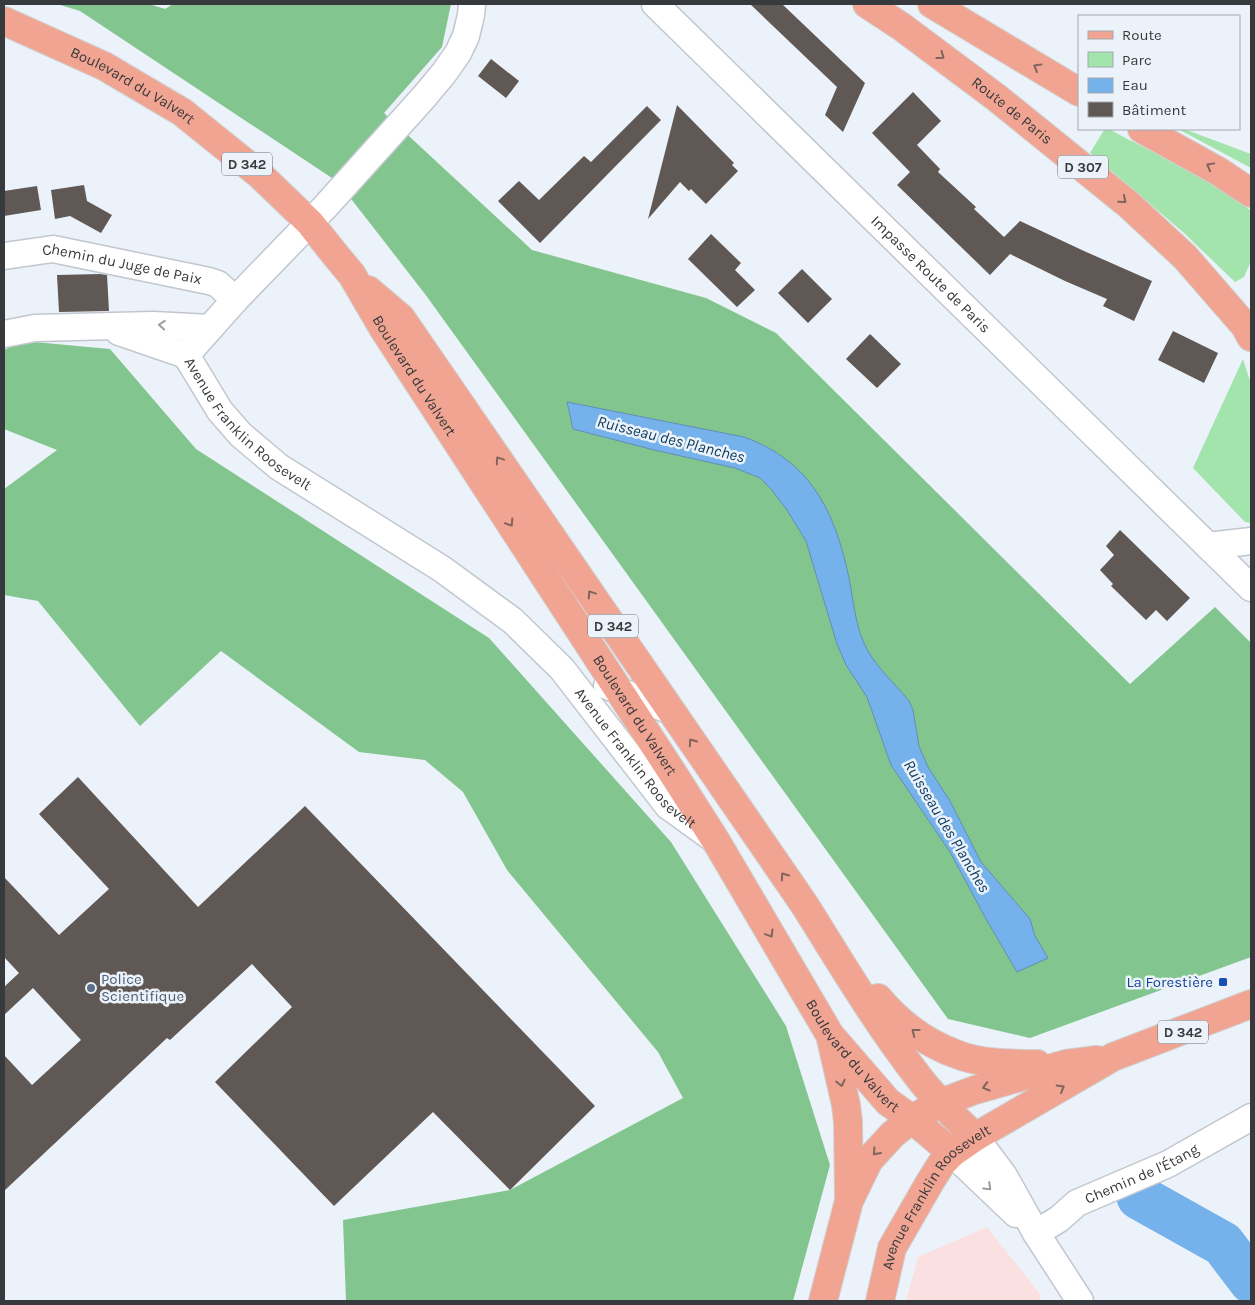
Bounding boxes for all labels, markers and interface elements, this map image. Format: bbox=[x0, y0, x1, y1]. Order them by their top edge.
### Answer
legend bbox=[1078, 15, 1240, 130]
text: Route bbox=[1122, 26, 1162, 44]
street label: Boulevard du Valvert bbox=[68, 43, 199, 128]
one-way arrow bbox=[935, 50, 945, 59]
text: Parc bbox=[1122, 51, 1152, 69]
one-way arrow bbox=[1033, 64, 1042, 74]
street label: Route de Paris bbox=[968, 73, 1056, 148]
text: Eau bbox=[1122, 76, 1148, 94]
text: Bâtiment bbox=[1122, 101, 1186, 119]
road number: D 342 bbox=[222, 152, 272, 175]
road number: D 307 bbox=[1058, 156, 1108, 178]
one-way arrow bbox=[1207, 162, 1216, 172]
one-way arrow bbox=[1118, 195, 1127, 204]
street label: Impasse Route de Paris bbox=[867, 212, 994, 337]
street label: Chemin du Juge de Paix bbox=[41, 240, 204, 288]
street label: Boulevard du Valvert bbox=[369, 312, 460, 440]
one-way arrow bbox=[157, 320, 165, 331]
street label: Avenue Franklin Roosevelt bbox=[180, 354, 315, 494]
water label: Ruisseau des Planches bbox=[595, 411, 747, 467]
one-way arrow bbox=[496, 456, 505, 466]
one-way arrow bbox=[504, 518, 513, 527]
one-way arrow bbox=[587, 590, 597, 599]
road number: D 342 bbox=[588, 614, 638, 638]
street label: Boulevard du Valvert bbox=[589, 651, 681, 779]
street label: Avenue Franklin Roosevelt bbox=[571, 684, 700, 833]
one-way arrow bbox=[689, 738, 698, 748]
water label: Ruisseau des Planches bbox=[900, 756, 994, 896]
one-way arrow bbox=[781, 872, 791, 881]
one-way arrow bbox=[764, 928, 774, 937]
place label: Police Scientifique bbox=[101, 970, 184, 1005]
place label: La Forestière bbox=[1127, 973, 1213, 991]
marker: La Forestière bbox=[1217, 976, 1229, 988]
marker: Police Scientifique bbox=[85, 982, 97, 994]
street label: Boulevard du Valvert bbox=[802, 996, 903, 1116]
road number: D 342 bbox=[1158, 1020, 1208, 1044]
one-way arrow bbox=[912, 1029, 921, 1037]
one-way arrow bbox=[835, 1078, 846, 1087]
one-way arrow bbox=[982, 1081, 990, 1091]
one-way arrow bbox=[1055, 1084, 1064, 1094]
street label: Avenue Franklin Roosevelt bbox=[878, 1121, 994, 1272]
street label: Chemin de l'Étang bbox=[1082, 1139, 1202, 1208]
one-way arrow bbox=[873, 1147, 882, 1156]
one-way arrow bbox=[982, 1181, 991, 1190]

